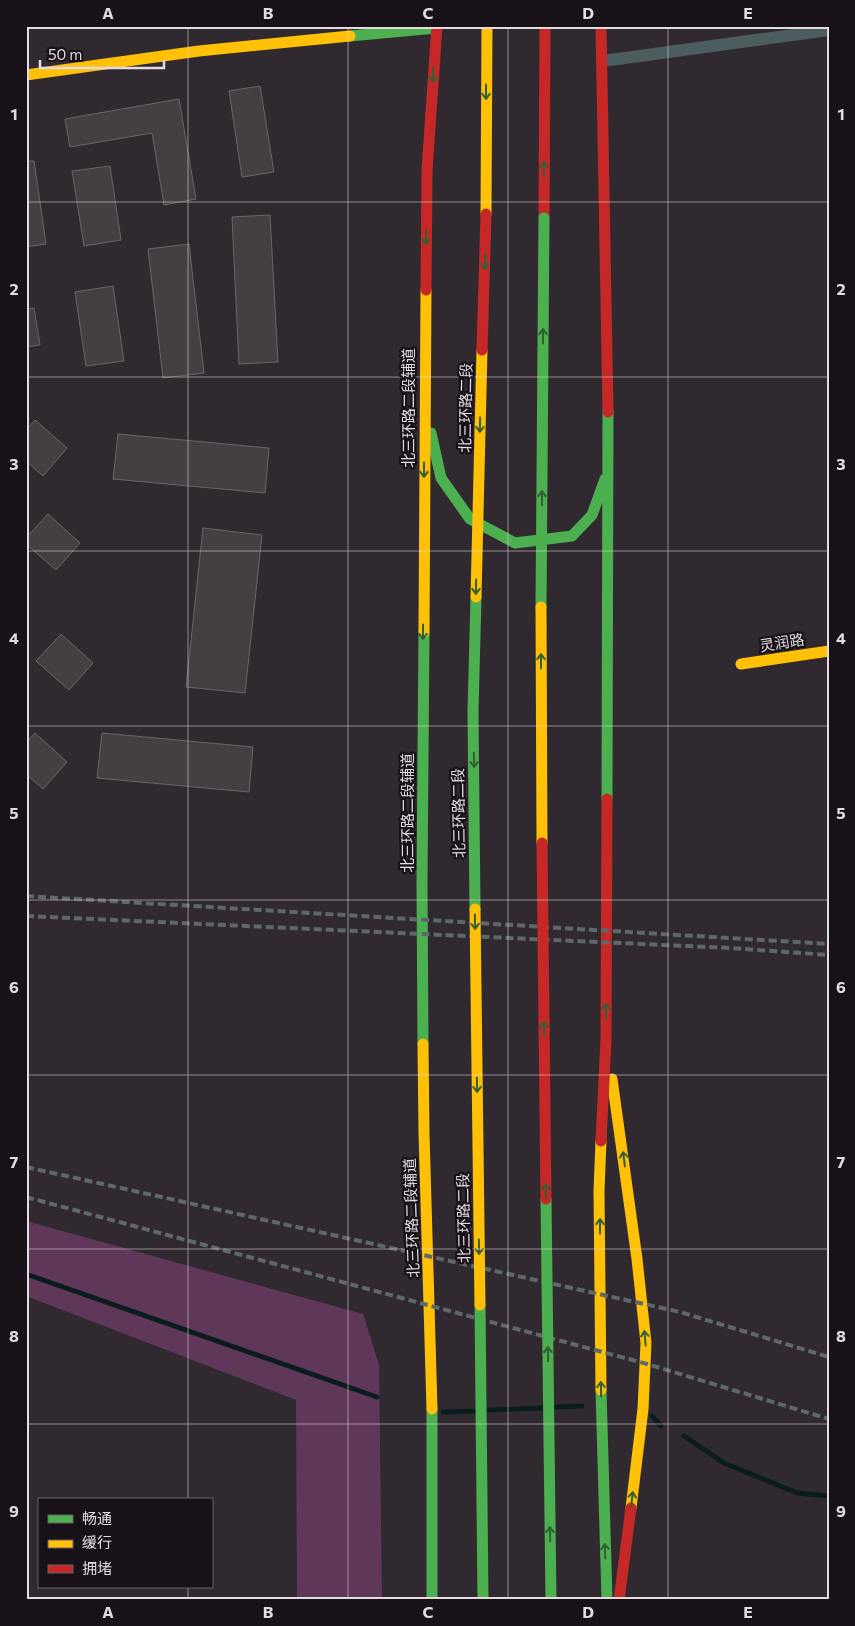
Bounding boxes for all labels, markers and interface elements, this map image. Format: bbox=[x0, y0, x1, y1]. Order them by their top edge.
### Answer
text: A bbox=[102, 3, 114, 22]
text: B bbox=[263, 3, 274, 22]
text: C bbox=[423, 3, 434, 22]
text: D bbox=[582, 3, 594, 22]
text: E bbox=[743, 3, 753, 22]
scale bar bbox=[40, 38, 164, 70]
text: 50 m bbox=[48, 45, 82, 63]
one-way arrow bbox=[429, 67, 438, 83]
one-way arrow bbox=[482, 84, 491, 100]
text: 1 bbox=[10, 104, 18, 123]
text: 1 bbox=[837, 104, 845, 123]
one-way arrow bbox=[540, 162, 549, 178]
one-way arrow bbox=[421, 228, 431, 245]
one-way arrow bbox=[480, 254, 489, 270]
text: 2 bbox=[9, 279, 19, 298]
text: 2 bbox=[836, 279, 846, 298]
one-way arrow bbox=[538, 328, 548, 344]
street label: 北三环路二段辅道 bbox=[399, 348, 417, 468]
street label: 北三环路二段 bbox=[455, 363, 475, 453]
one-way arrow bbox=[476, 417, 485, 433]
text: 3 bbox=[9, 454, 19, 473]
text: 3 bbox=[836, 454, 846, 473]
one-way arrow bbox=[419, 461, 429, 477]
one-way arrow bbox=[537, 490, 547, 506]
one-way arrow bbox=[471, 579, 481, 595]
one-way arrow bbox=[418, 624, 428, 640]
text: 4 bbox=[9, 628, 19, 647]
text: 4 bbox=[836, 628, 846, 647]
street label: 灵润路 bbox=[758, 630, 805, 654]
one-way arrow bbox=[536, 653, 546, 669]
one-way arrow bbox=[469, 751, 478, 767]
street label: 北三环路二段辅道 bbox=[398, 753, 416, 873]
street label: 北三环路二段 bbox=[448, 768, 468, 858]
text: 5 bbox=[9, 803, 19, 822]
text: 5 bbox=[836, 803, 846, 822]
one-way arrow bbox=[470, 914, 480, 930]
text: 6 bbox=[9, 977, 19, 996]
text: 6 bbox=[836, 977, 846, 996]
one-way arrow bbox=[601, 1004, 611, 1020]
one-way arrow bbox=[539, 1021, 549, 1037]
one-way arrow bbox=[472, 1076, 482, 1092]
one-way arrow bbox=[619, 1151, 629, 1167]
text: 7 bbox=[10, 1152, 19, 1171]
text: 7 bbox=[837, 1152, 846, 1171]
street label: 北三环路二段辅道 bbox=[400, 1158, 422, 1278]
street label: 北三环路二段 bbox=[453, 1173, 473, 1263]
one-way arrow bbox=[541, 1183, 551, 1200]
one-way arrow bbox=[595, 1218, 605, 1234]
one-way arrow bbox=[474, 1238, 484, 1255]
text: 8 bbox=[9, 1326, 19, 1345]
text: 8 bbox=[836, 1326, 846, 1345]
one-way arrow bbox=[640, 1330, 650, 1346]
one-way arrow bbox=[543, 1346, 553, 1362]
one-way arrow bbox=[596, 1381, 606, 1397]
one-way arrow bbox=[627, 1492, 637, 1508]
legend bbox=[38, 1498, 212, 1588]
text: 9 bbox=[9, 1501, 19, 1520]
text: 9 bbox=[836, 1501, 846, 1520]
text: 畅通 bbox=[82, 1509, 112, 1527]
one-way arrow bbox=[545, 1526, 555, 1542]
text: 缓行 bbox=[82, 1533, 112, 1551]
one-way arrow bbox=[601, 1543, 610, 1559]
text: 拥堵 bbox=[82, 1559, 112, 1577]
text: A bbox=[102, 1602, 114, 1621]
text: B bbox=[263, 1602, 274, 1621]
text: C bbox=[423, 1602, 434, 1621]
text: D bbox=[582, 1602, 594, 1621]
text: E bbox=[743, 1602, 753, 1621]

